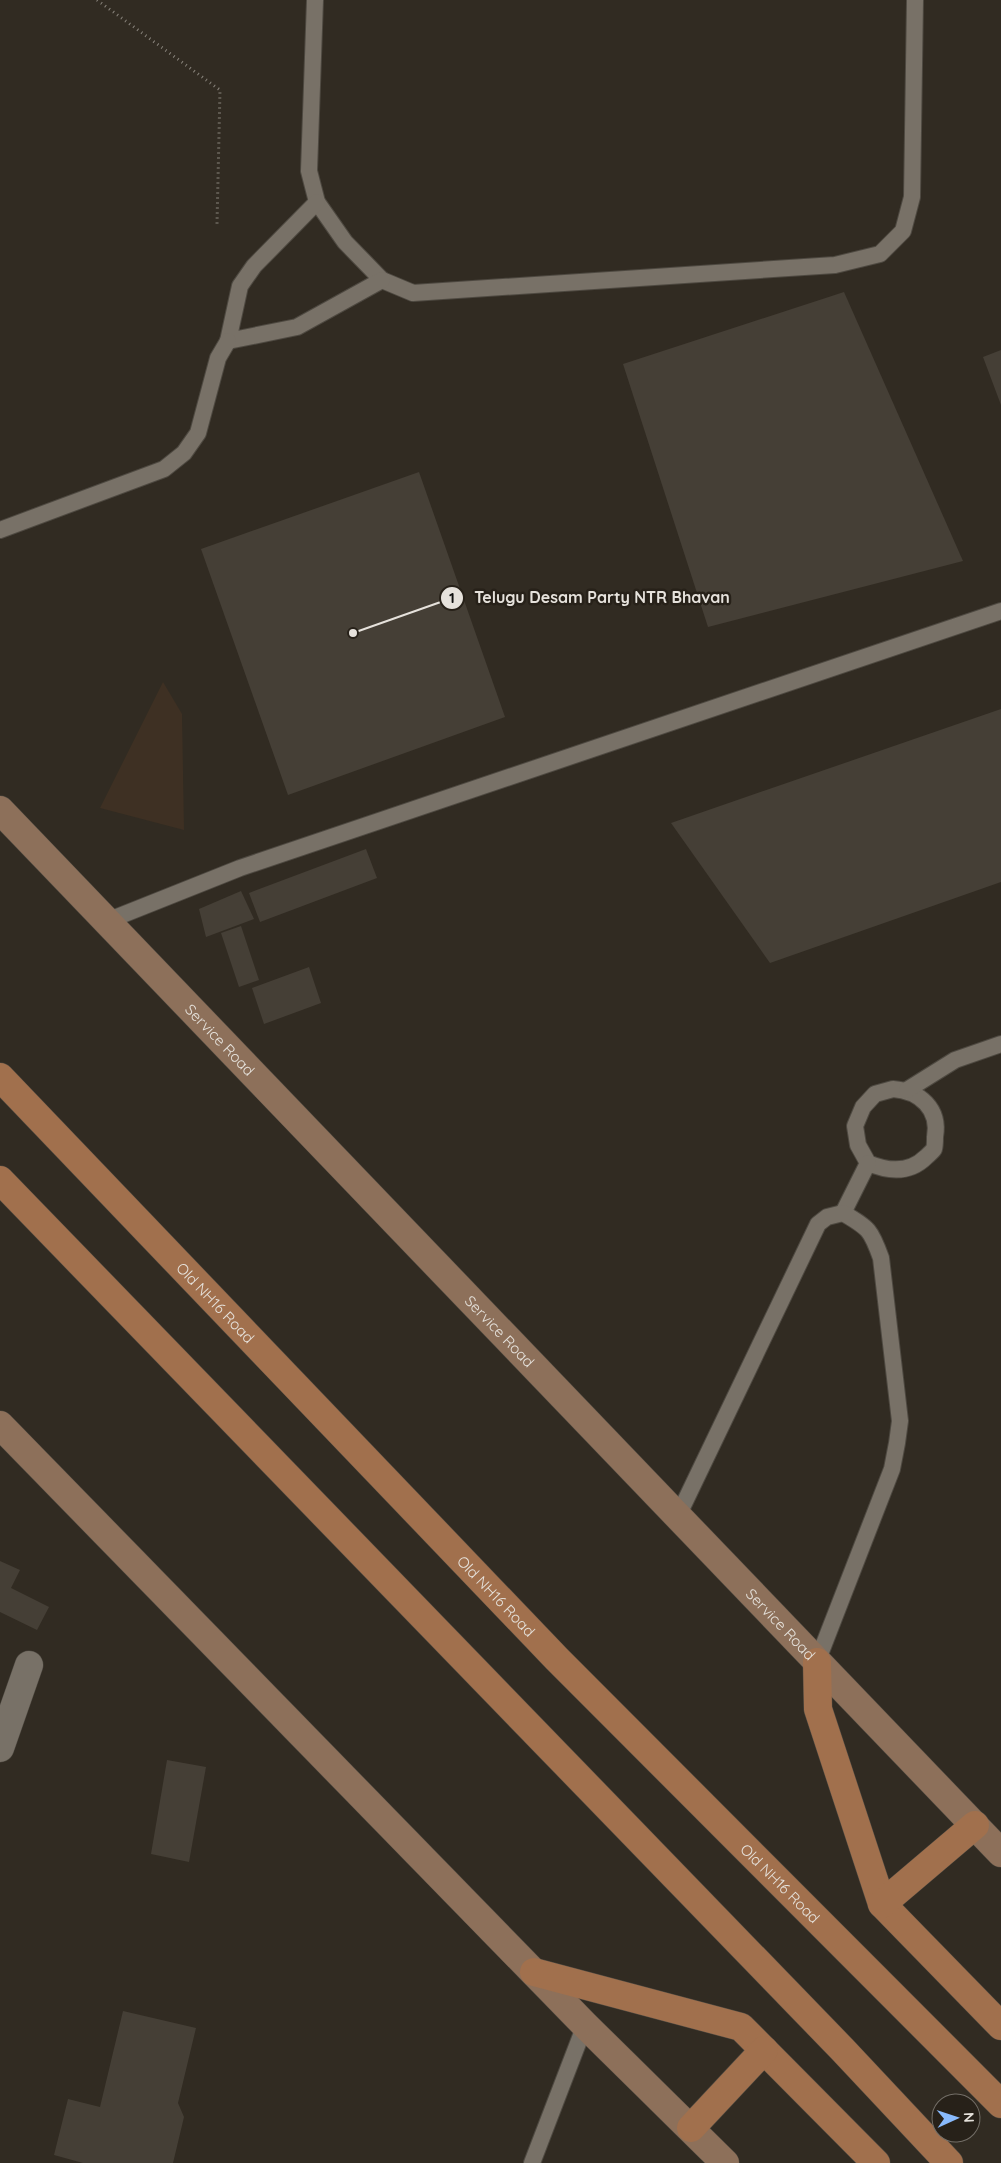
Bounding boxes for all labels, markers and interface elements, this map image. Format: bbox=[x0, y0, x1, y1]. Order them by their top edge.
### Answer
callout: Telugu Desam Party NTR Bhavan bbox=[439, 582, 740, 613]
text: Telugu Desam Party NTR Bhavan bbox=[474, 587, 730, 607]
text: 1 bbox=[449, 588, 455, 607]
street label: Service Road bbox=[181, 1000, 259, 1079]
street label: Old NH16 Road bbox=[173, 1258, 259, 1347]
street label: Service Road bbox=[461, 1291, 539, 1371]
street label: Old NH16 Road bbox=[453, 1551, 540, 1640]
street label: Service Road bbox=[742, 1584, 820, 1664]
street label: Old NH16 Road bbox=[737, 1839, 824, 1927]
north arrow bbox=[931, 2093, 981, 2143]
text: N bbox=[960, 2112, 978, 2123]

